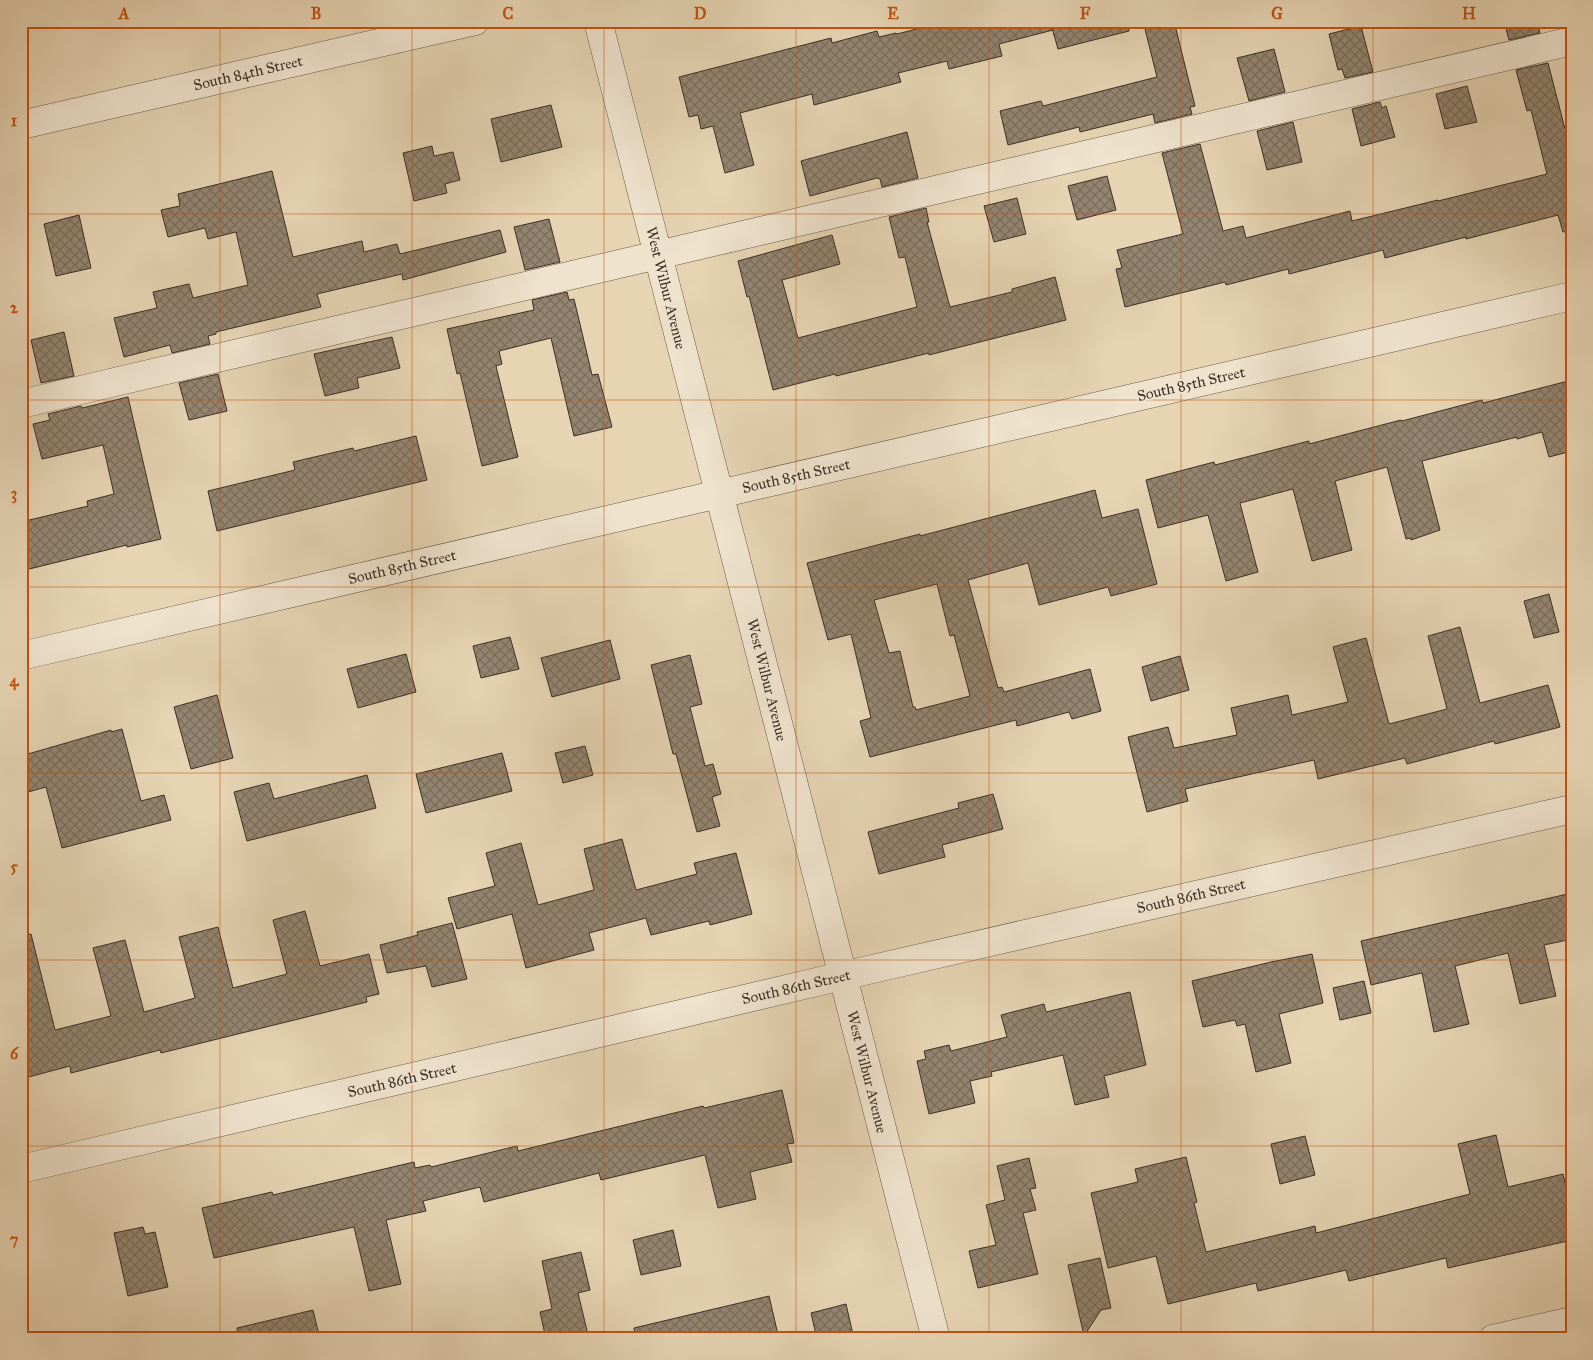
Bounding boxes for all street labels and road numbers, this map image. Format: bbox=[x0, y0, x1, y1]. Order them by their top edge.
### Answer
street label: South 84th Street bbox=[192, 52, 305, 94]
street label: West Wilbur Avenue bbox=[642, 225, 690, 351]
street label: South 85th Street bbox=[1135, 363, 1247, 405]
street label: South 85th Street bbox=[740, 455, 852, 497]
street label: South 85th Street bbox=[346, 546, 458, 588]
street label: West Wilbur Avenue bbox=[743, 617, 791, 743]
street label: South 86th Street bbox=[1135, 875, 1248, 917]
street label: South 86th Street bbox=[740, 966, 853, 1008]
street label: West Wilbur Avenue bbox=[843, 1009, 891, 1135]
street label: South 86th Street bbox=[346, 1059, 459, 1101]

